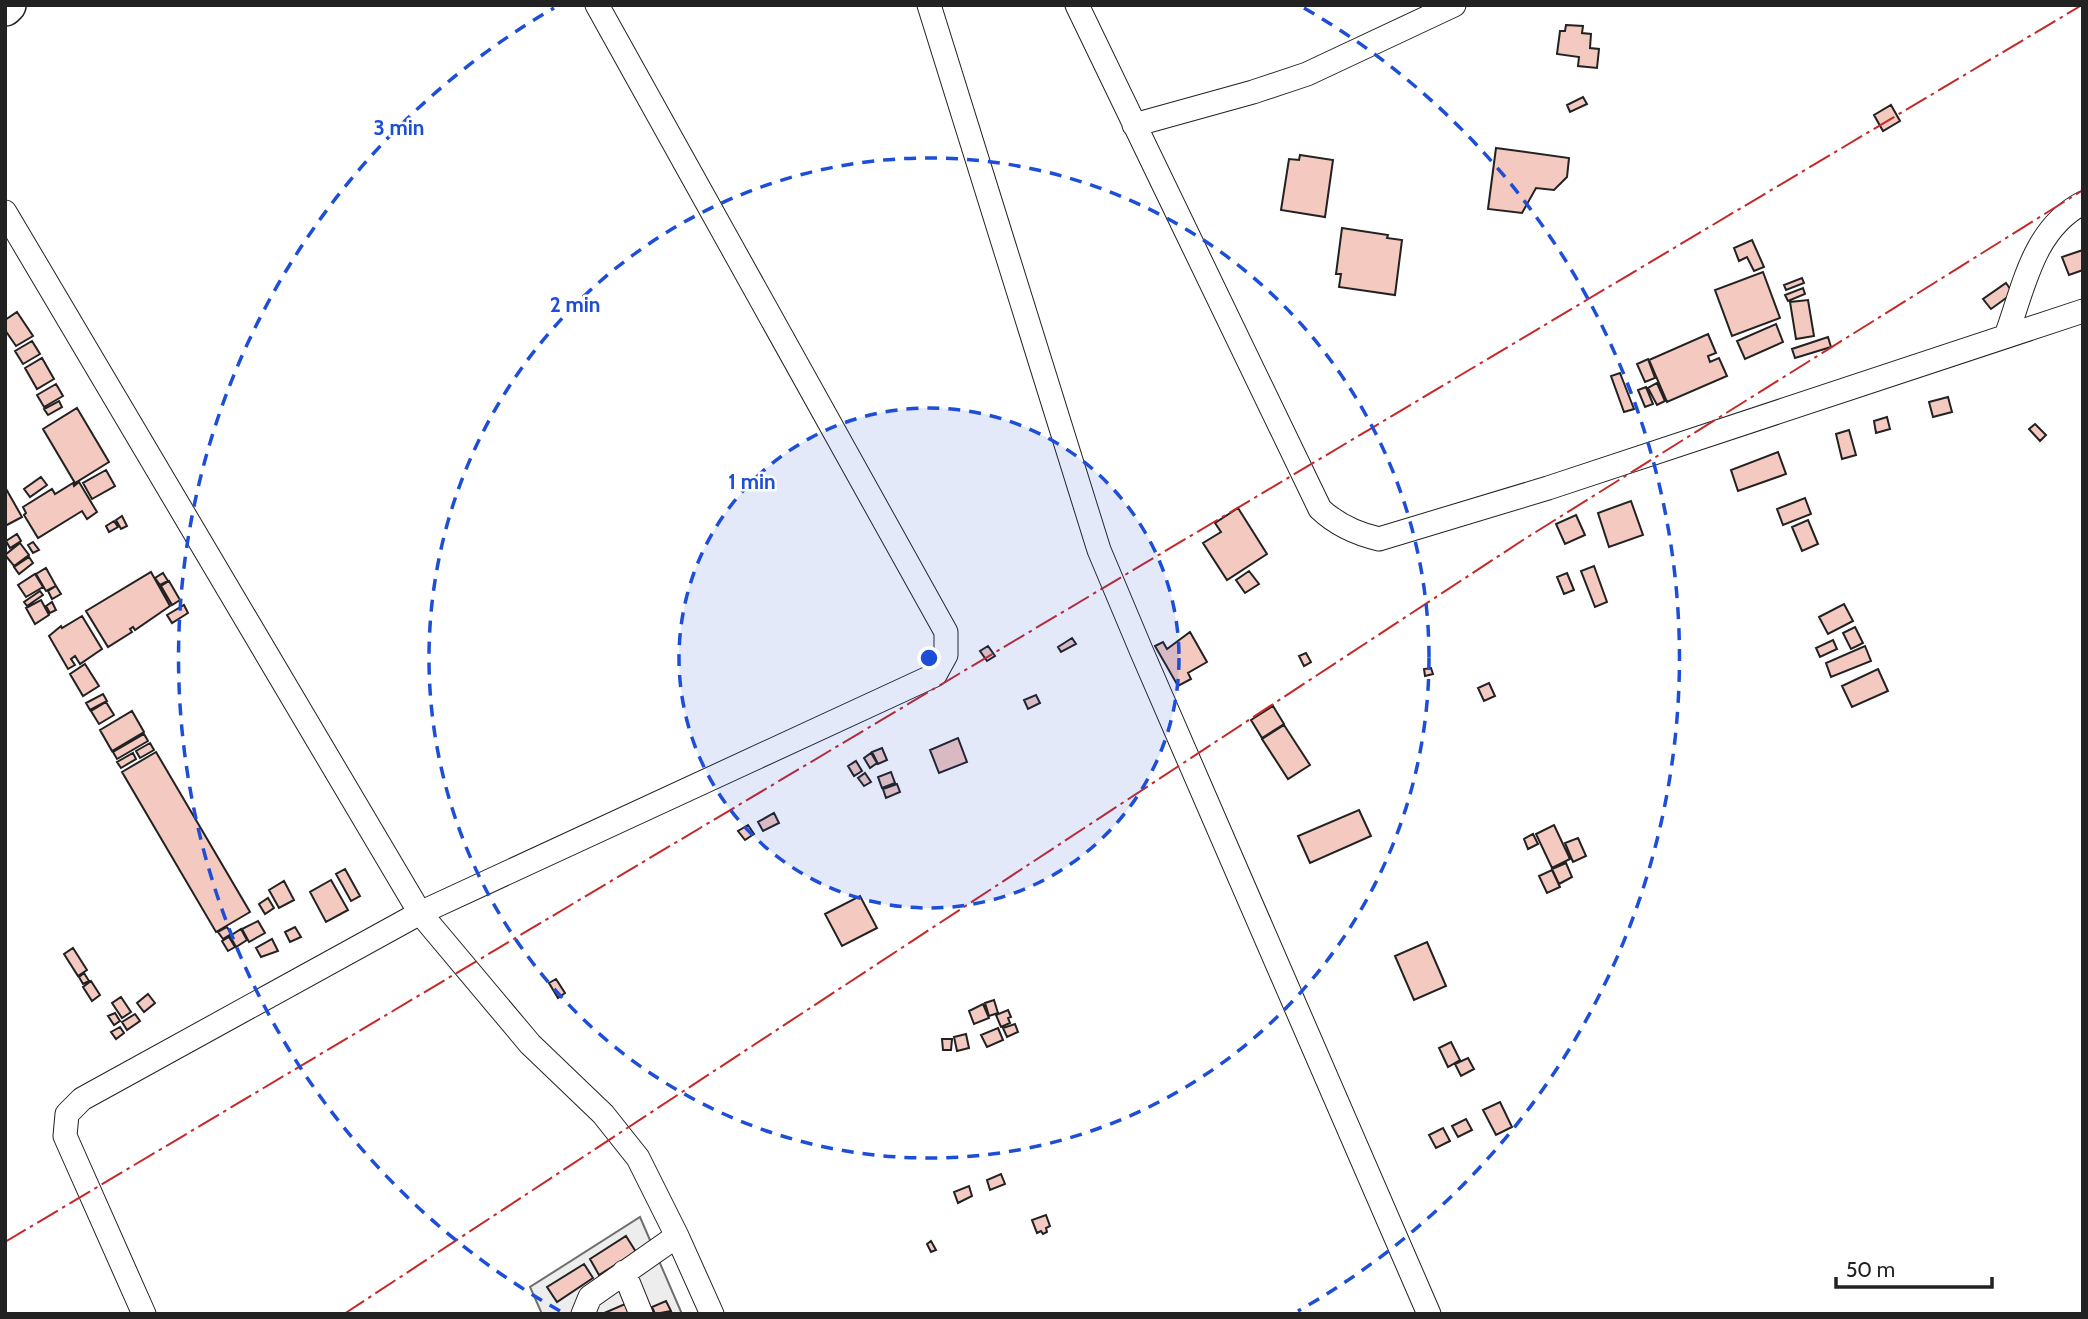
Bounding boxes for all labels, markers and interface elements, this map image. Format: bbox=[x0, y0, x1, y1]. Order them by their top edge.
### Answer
text: 3 min bbox=[374, 115, 424, 140]
text: 2 min bbox=[550, 292, 600, 317]
text: 1 min bbox=[728, 469, 776, 494]
centre of rings bbox=[917, 646, 941, 670]
scale bar bbox=[1836, 1246, 1992, 1290]
text: 50 m bbox=[1846, 1257, 1895, 1282]

